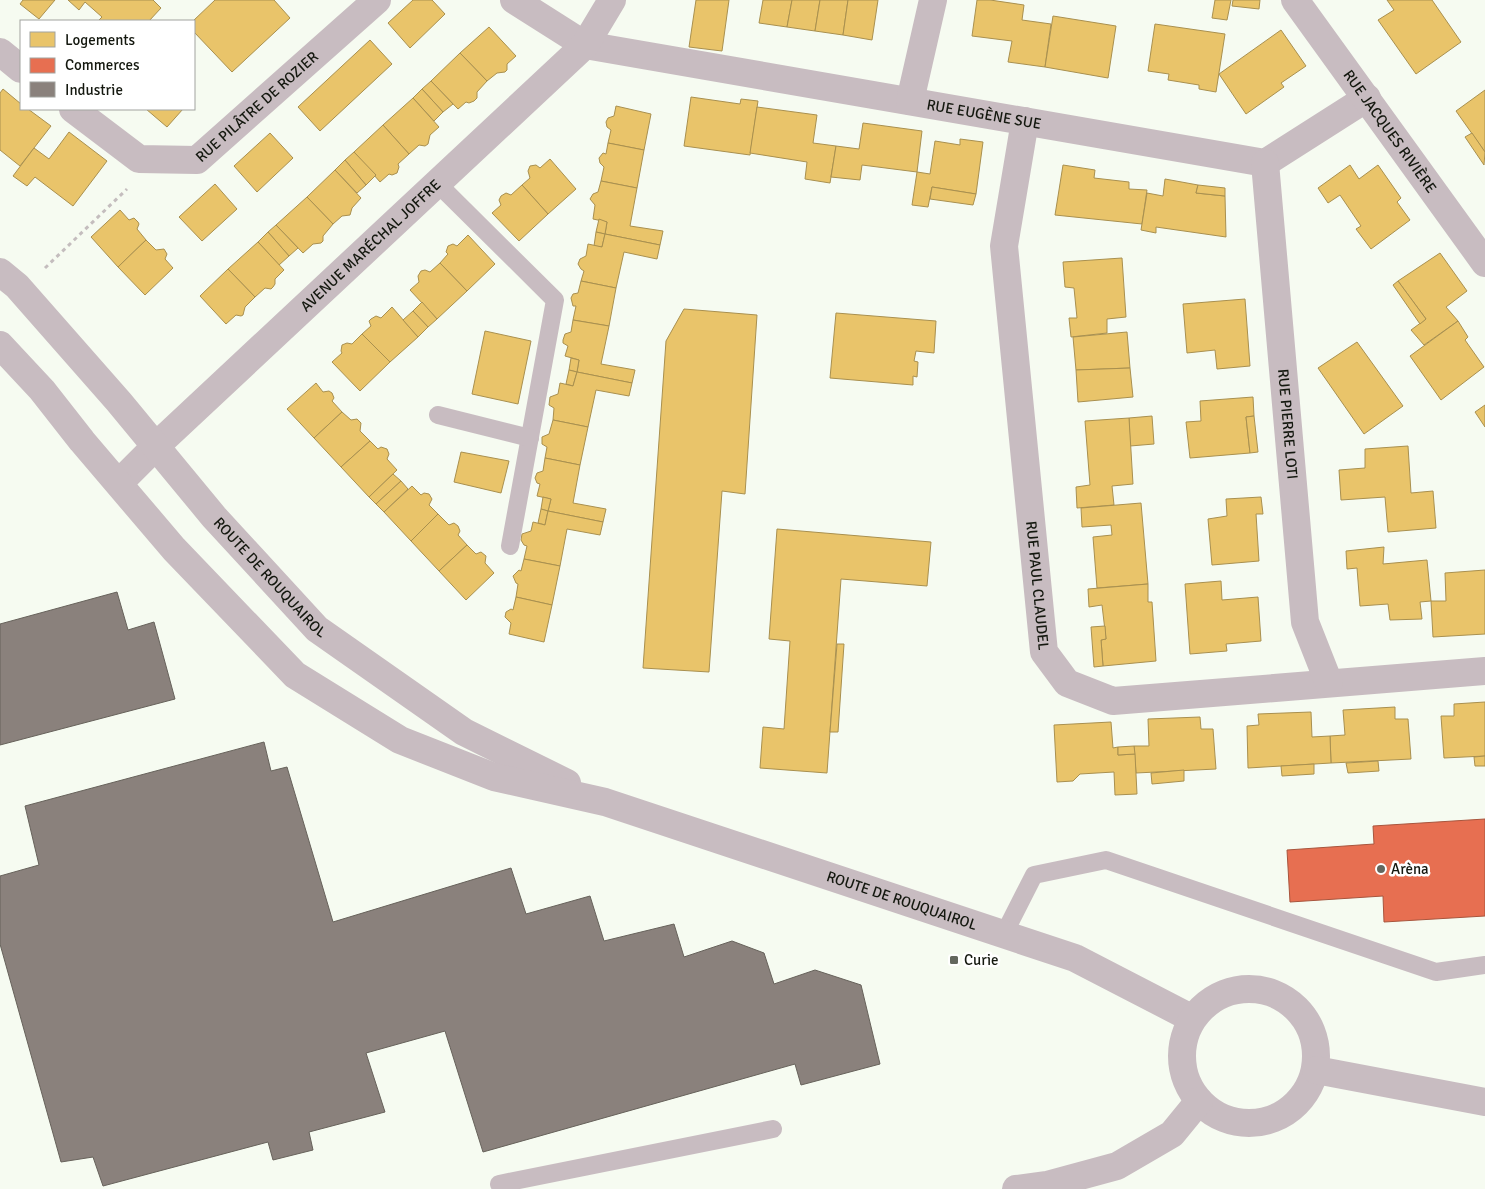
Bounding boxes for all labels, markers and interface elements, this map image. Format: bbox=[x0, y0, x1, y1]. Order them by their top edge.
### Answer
legend bbox=[20, 20, 195, 110]
text: Logements bbox=[65, 31, 136, 49]
street label: RUE PILÂTRE DE ROZIER bbox=[192, 48, 322, 166]
text: Commerces bbox=[65, 56, 140, 74]
street label: RUE JACQUES RIVIÈRE bbox=[1339, 66, 1440, 196]
text: Industrie bbox=[65, 81, 123, 99]
street label: RUE EUGÈNE SUE bbox=[925, 95, 1043, 133]
street label: AVENUE MARÉCHAL JOFFRE bbox=[297, 176, 444, 315]
street label: RUE PIERRE LOTI bbox=[1274, 368, 1302, 480]
street label: ROUTE DE ROUQUAIROL bbox=[210, 514, 330, 642]
street label: RUE PAUL CLAUDEL bbox=[1022, 520, 1053, 651]
place label: Arèna bbox=[1391, 860, 1429, 878]
marker: Arèna bbox=[1375, 863, 1387, 875]
street label: ROUTE DE ROUQUAIROL bbox=[824, 867, 980, 934]
place label: Curie bbox=[964, 951, 999, 969]
marker: Curie bbox=[948, 954, 960, 966]

